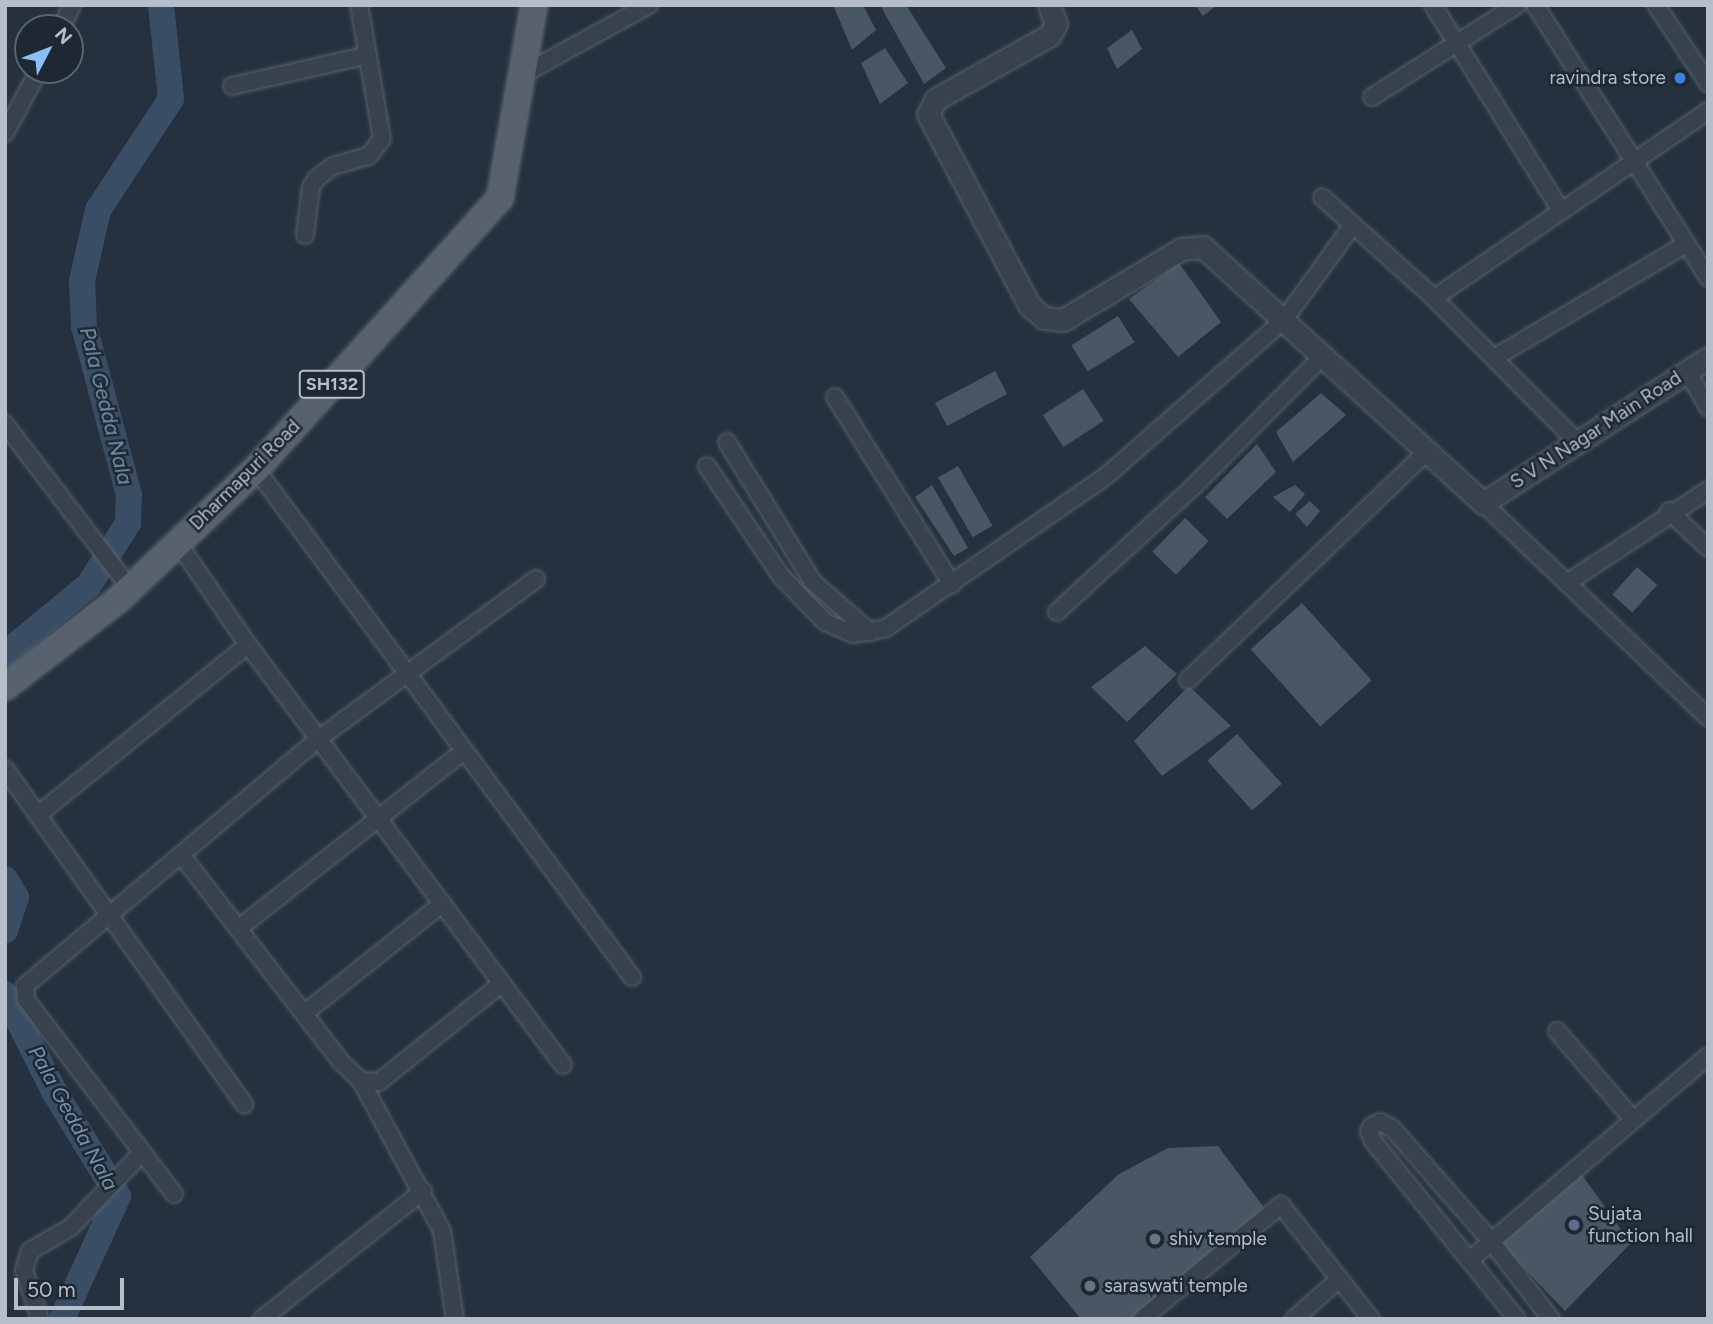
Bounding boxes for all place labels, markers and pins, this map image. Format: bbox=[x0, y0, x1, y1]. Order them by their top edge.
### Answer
place label: ravindra store bbox=[1549, 67, 1666, 89]
marker: ravindra store bbox=[1672, 70, 1688, 86]
place label: Sujata function hall bbox=[1588, 1203, 1693, 1247]
marker: Sujata function hall bbox=[1566, 1217, 1582, 1233]
place label: shiv temple bbox=[1169, 1228, 1267, 1250]
marker: shiv temple bbox=[1147, 1231, 1163, 1247]
place label: saraswati temple bbox=[1104, 1275, 1248, 1297]
marker: saraswati temple bbox=[1082, 1278, 1098, 1294]

